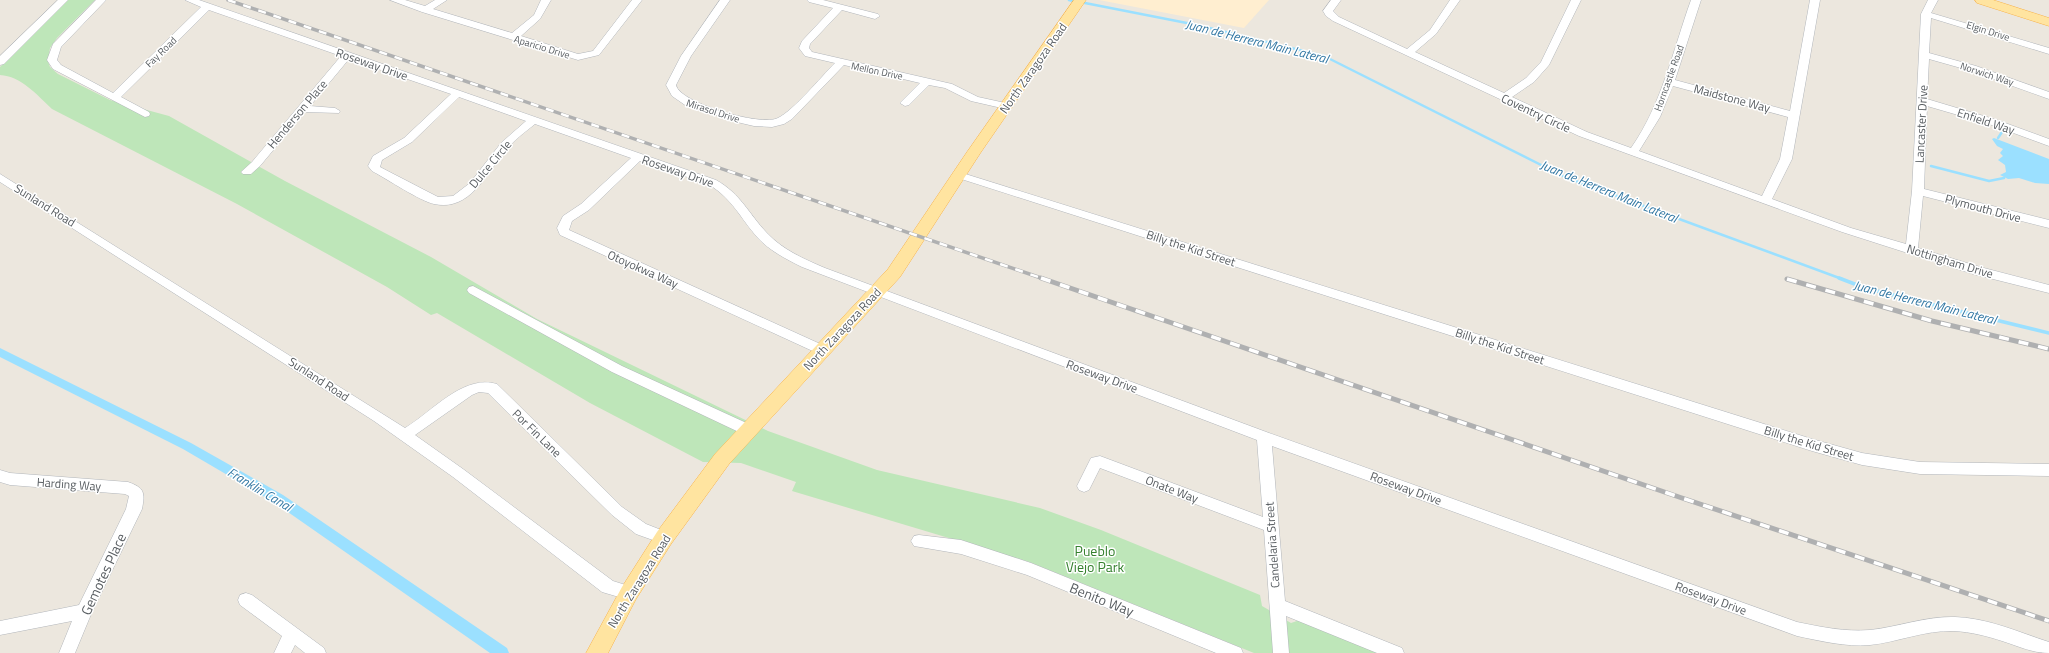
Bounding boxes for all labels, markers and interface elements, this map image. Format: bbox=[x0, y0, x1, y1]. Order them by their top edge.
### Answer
water label: Juan de Herrera Main Lateral bbox=[1184, 14, 1333, 69]
street label: Elgin Drive bbox=[1964, 17, 2012, 45]
street label: North Zaragoza Road bbox=[995, 19, 1071, 117]
street label: Aparicio Drive bbox=[512, 31, 572, 63]
street label: Fay Road bbox=[142, 33, 180, 71]
street label: Roseway Drive bbox=[333, 43, 411, 85]
street label: Horncastle Road bbox=[1650, 43, 1688, 113]
street label: Mellon Drive bbox=[850, 58, 904, 84]
street label: Norwich Way bbox=[1958, 58, 2016, 90]
street label: Henderson Place bbox=[262, 75, 332, 153]
street label: Maidstone Way bbox=[1692, 79, 1773, 117]
street label: Lancaster Drive bbox=[1909, 84, 1933, 164]
street label: Coventry Circle bbox=[1498, 89, 1574, 137]
street label: Mirasol Drive bbox=[684, 95, 742, 127]
street label: Enfield Way bbox=[1955, 103, 2018, 139]
street label: Dulce Circle bbox=[464, 136, 516, 192]
street label: Roseway Drive bbox=[639, 150, 717, 192]
water label: Juan de Herrera Main Lateral bbox=[1537, 154, 1683, 229]
street label: Sunland Road bbox=[10, 179, 80, 231]
street label: Plymouth Drive bbox=[1943, 189, 2023, 227]
street label: Billy the Kid Street bbox=[1144, 225, 1239, 272]
street label: Nottingham Drive bbox=[1904, 239, 1996, 283]
street label: Otoyokwa Way bbox=[604, 245, 682, 293]
water label: Juan de Herrera Main Lateral bbox=[1852, 275, 2001, 330]
street label: North Zaragoza Road bbox=[799, 283, 885, 375]
street label: Billy the Kid Street bbox=[1453, 323, 1548, 370]
street label: Sunland Road bbox=[285, 352, 353, 406]
street label: Roseway Drive bbox=[1064, 354, 1140, 398]
street label: Por Fin Lane bbox=[508, 404, 566, 462]
street label: Billy the Kid Street bbox=[1762, 420, 1857, 466]
water label: Franklin Canal bbox=[224, 462, 298, 517]
street label: Roseway Drive bbox=[1368, 466, 1444, 510]
street label: Onate Way bbox=[1143, 470, 1201, 508]
street label: Harding Way bbox=[36, 472, 102, 496]
street label: Candelaria Street bbox=[1259, 500, 1284, 589]
street label: Gemotes Place bbox=[75, 530, 131, 618]
street label: North Zaragoza Road bbox=[603, 531, 675, 631]
park label: Pueblo Viejo Park bbox=[1066, 540, 1125, 577]
street label: Roseway Drive bbox=[1673, 576, 1749, 620]
street label: Benito Way bbox=[1067, 577, 1137, 621]

